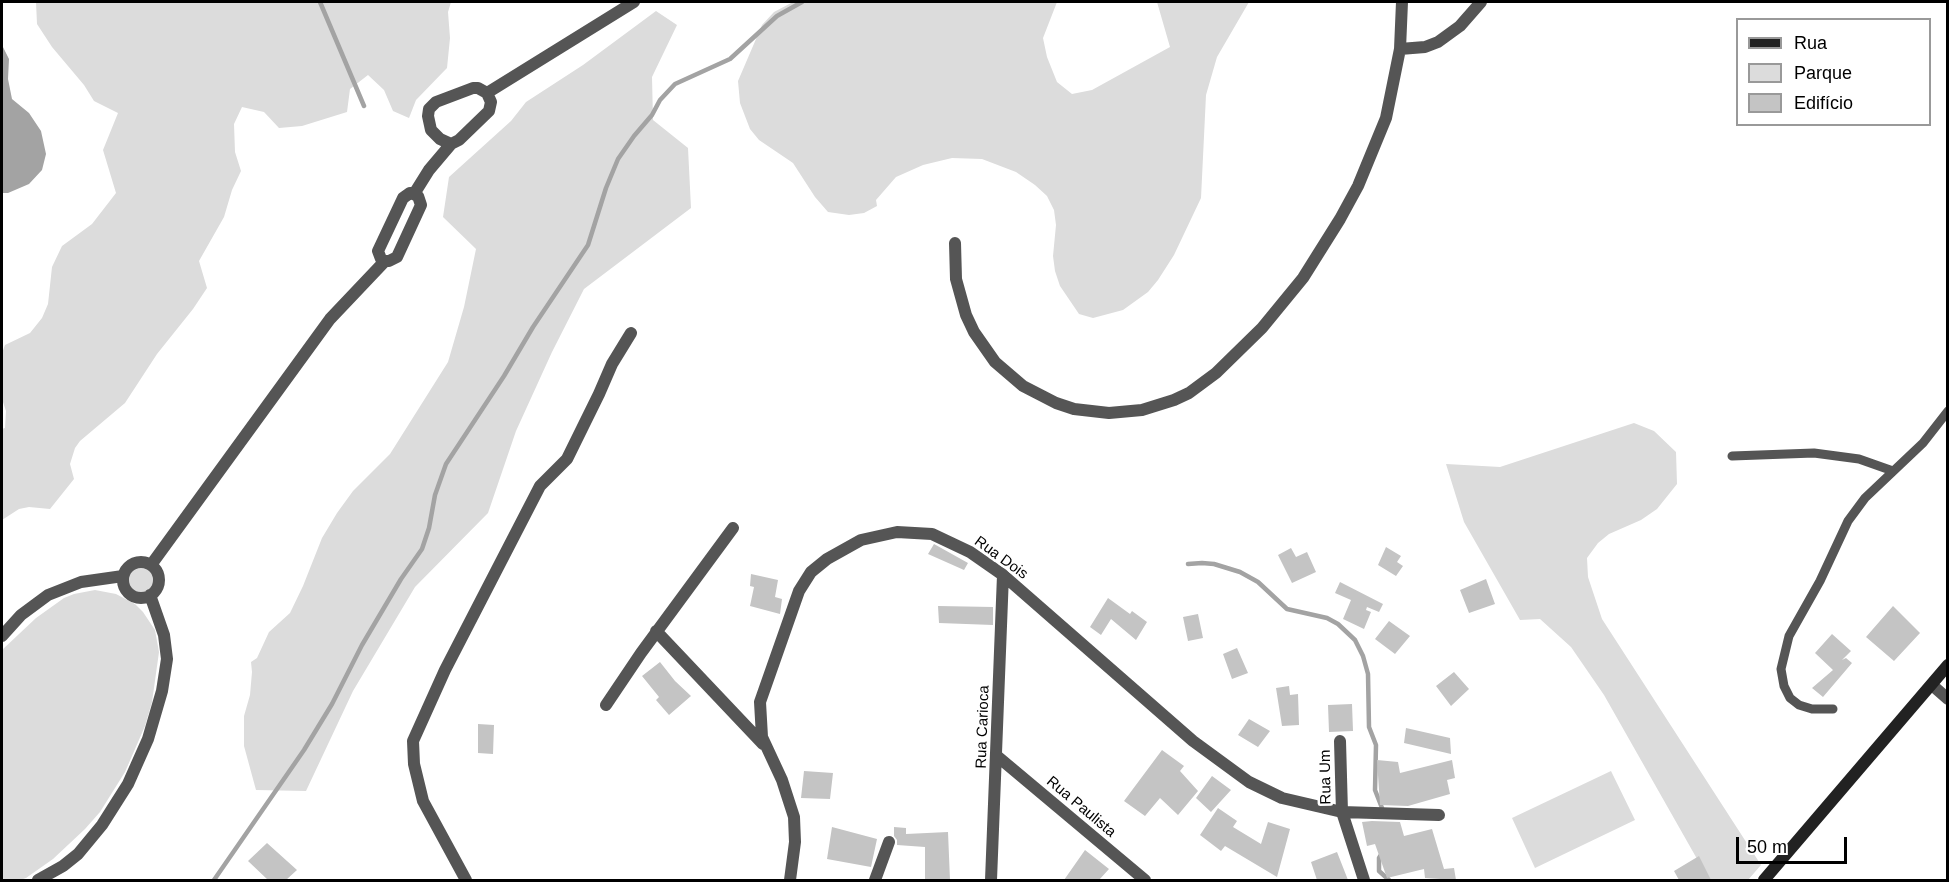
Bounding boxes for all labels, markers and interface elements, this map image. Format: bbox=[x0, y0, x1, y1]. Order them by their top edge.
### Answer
legend bbox=[1736, 18, 1931, 126]
text: Rua bbox=[1794, 33, 1827, 53]
text: Parque bbox=[1794, 63, 1852, 83]
text: Edifício bbox=[1794, 93, 1853, 113]
street label: Rua Dois bbox=[971, 533, 1031, 583]
street label: Rua Carioca bbox=[973, 685, 993, 769]
street label: Rua Um bbox=[1317, 749, 1335, 805]
street label: Rua Paulista bbox=[1043, 773, 1119, 841]
scale bar bbox=[1739, 825, 1850, 863]
text: 50 m bbox=[1747, 837, 1787, 857]

